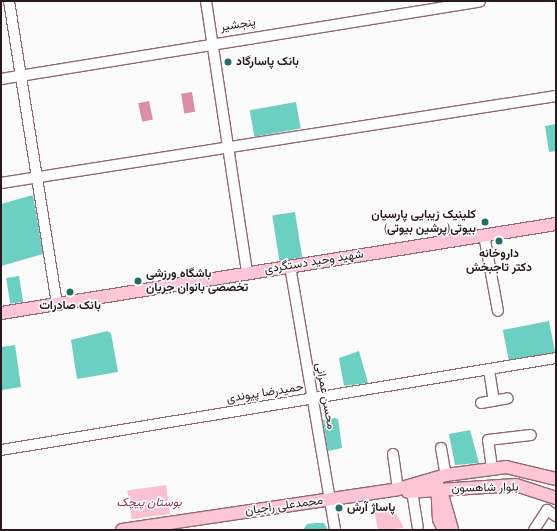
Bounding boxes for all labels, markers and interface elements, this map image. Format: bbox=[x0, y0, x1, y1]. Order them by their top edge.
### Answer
street label: پنجشیر bbox=[219, 15, 257, 35]
place label: بانک پاسارگاد bbox=[236, 55, 299, 69]
marker: بانک پاسارگاد bbox=[223, 57, 233, 67]
place label: کلینیک زیبایی پارسیان بیوتی(پرشین بیوتی) bbox=[371, 208, 476, 236]
marker: کلینیک زیبایی پارسیان بیوتی(پرشین بیوتی) bbox=[479, 216, 491, 228]
marker: داروخانه دکتر تاجبخش bbox=[494, 236, 504, 246]
street label: شهید وحید دستگردی bbox=[263, 247, 365, 277]
place label: داروخانه دکتر تاجبخش bbox=[466, 247, 532, 275]
place label: باشگاه ورزشی تخصصی بانوان جریان bbox=[146, 267, 248, 295]
marker: باشگاه ورزشی تخصصی بانوان جریان bbox=[133, 276, 143, 286]
marker: بانک صادرات bbox=[65, 287, 75, 297]
place label: بانک صادرات bbox=[39, 299, 101, 313]
street label: محسن عمرانی bbox=[312, 362, 338, 430]
street label: حمیدرضا پیوندی bbox=[225, 380, 305, 406]
street label: بلوار شاهسون bbox=[451, 480, 519, 496]
street label: محمدعلی راجیان bbox=[244, 493, 324, 519]
park label: بوستان پیچک bbox=[116, 496, 182, 510]
place label: پاساژ آرش bbox=[347, 501, 395, 515]
marker: پاساژ آرش bbox=[334, 503, 344, 513]

